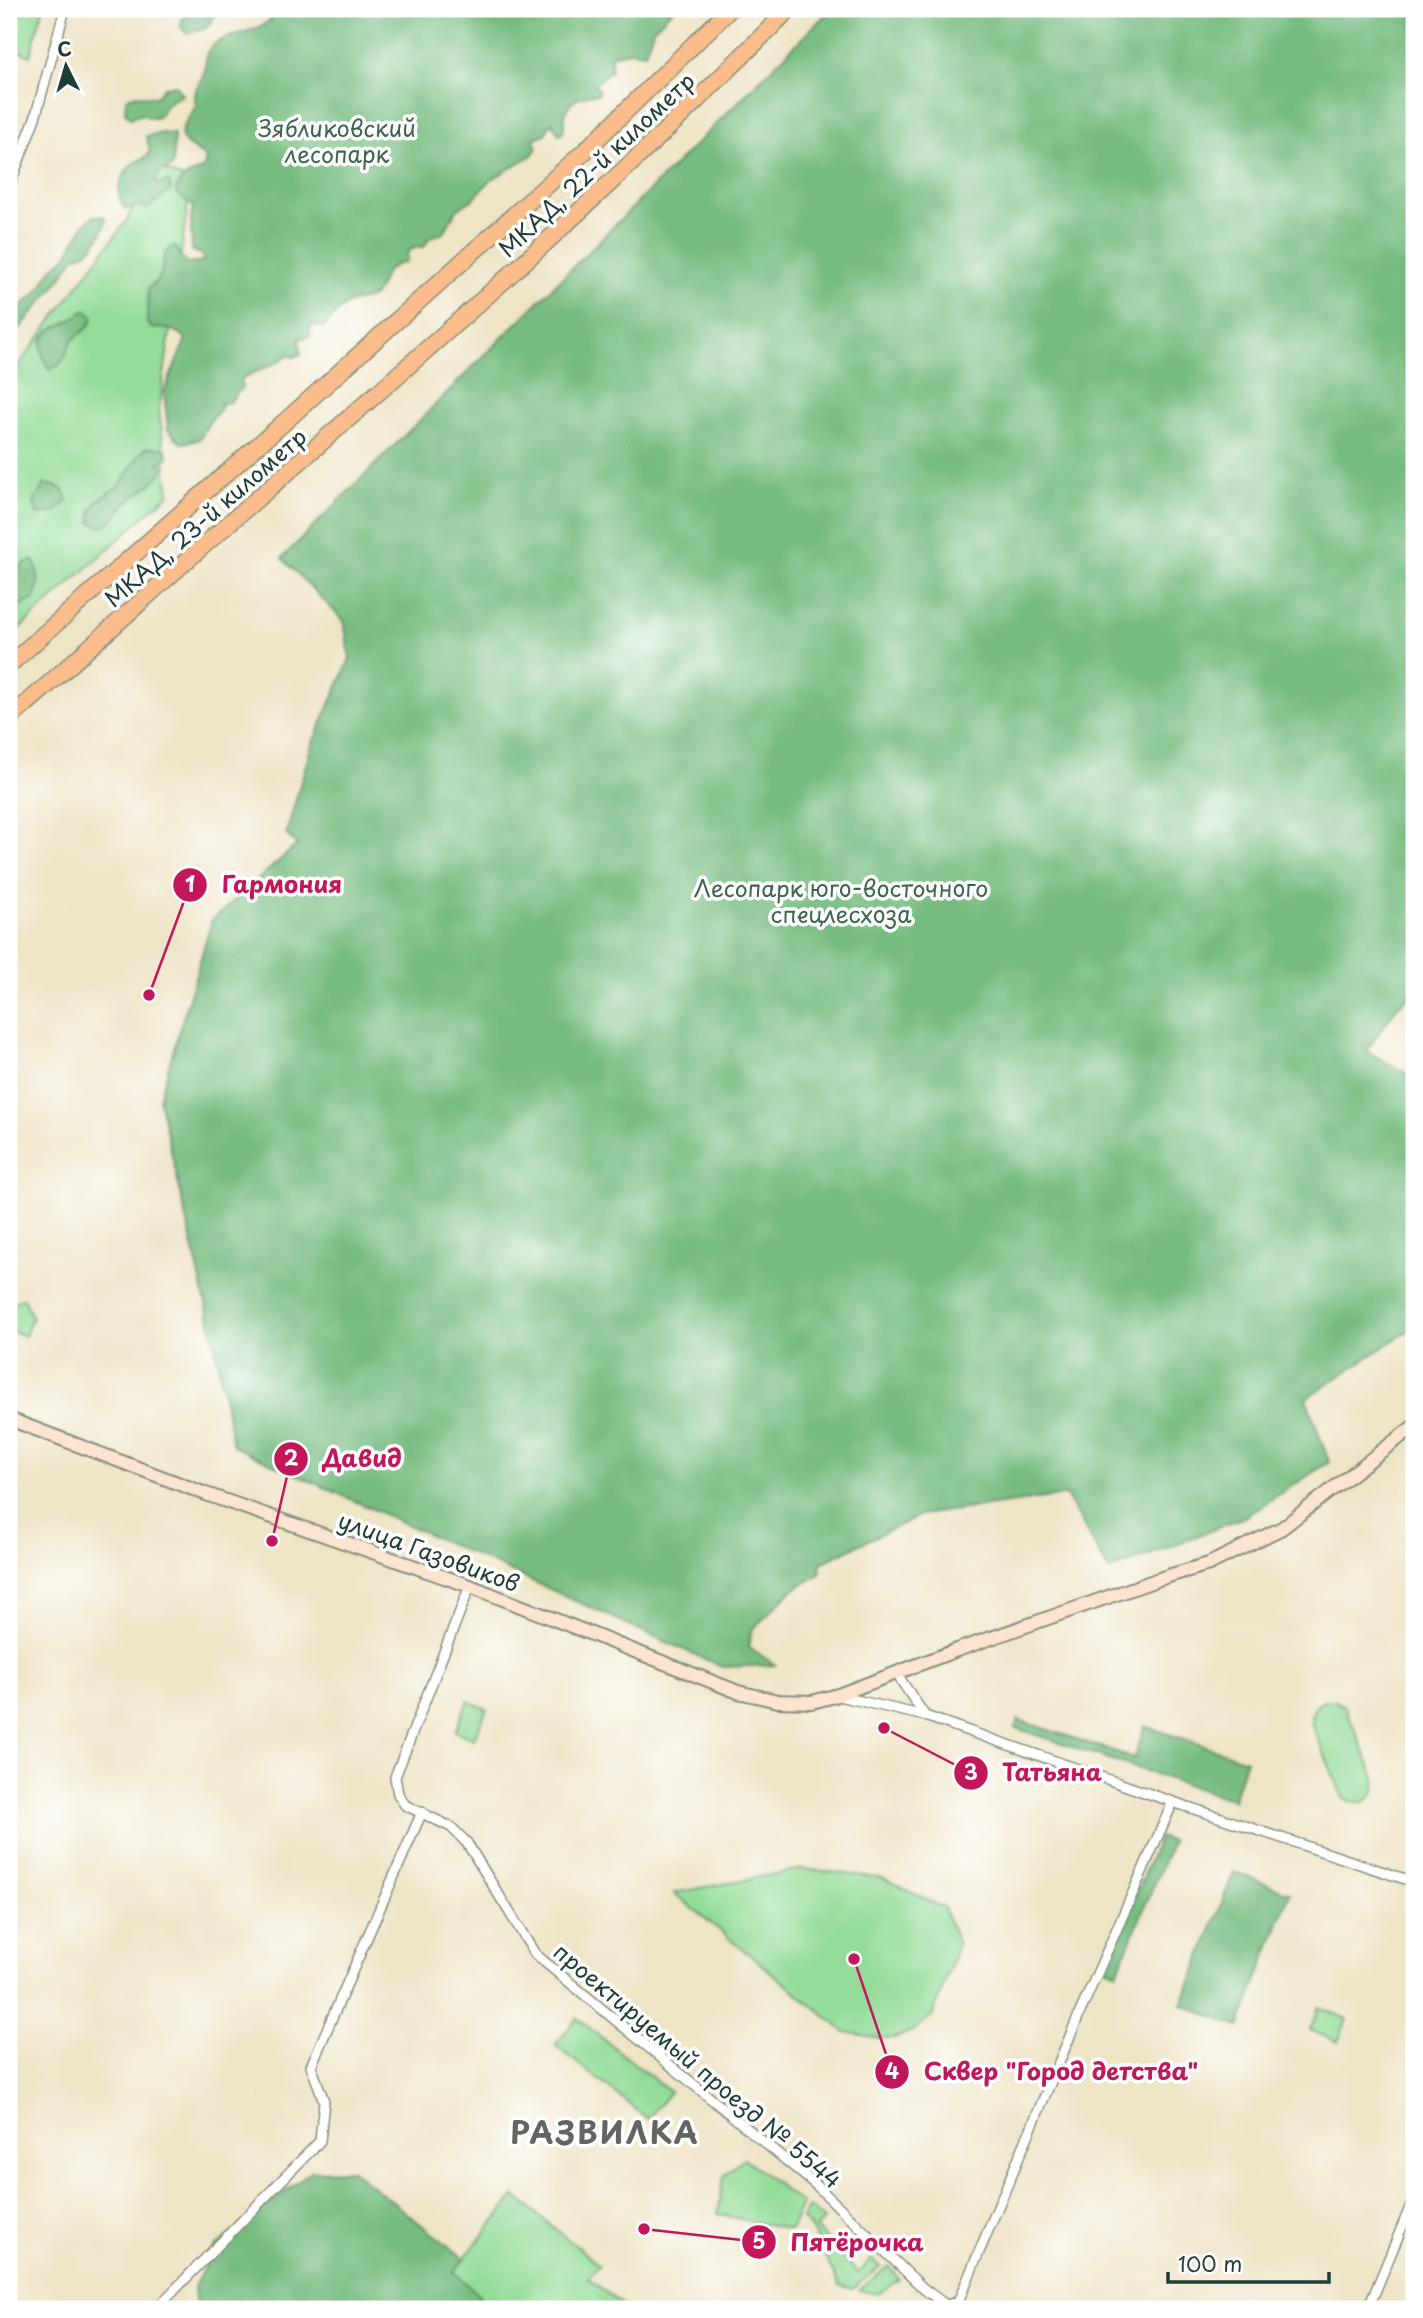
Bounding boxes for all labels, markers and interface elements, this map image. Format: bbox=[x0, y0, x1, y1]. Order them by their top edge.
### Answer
north arrow bbox=[32, 32, 102, 102]
text: С bbox=[56, 33, 73, 63]
street label: МКАД, 22-й километр bbox=[490, 63, 702, 265]
park label: Зябликовский лесопарк bbox=[258, 110, 416, 171]
street label: МКАД, 23-й километр bbox=[96, 419, 314, 615]
callout: Гармония bbox=[173, 862, 356, 907]
text: Гармония bbox=[222, 865, 342, 901]
text: 1 bbox=[185, 867, 195, 899]
park label: Лесопарк юго-восточного спецлесхоза bbox=[694, 870, 988, 931]
callout: Давид bbox=[273, 1436, 415, 1481]
text: Давид bbox=[321, 1439, 402, 1475]
text: 2 bbox=[284, 1441, 299, 1473]
street label: улица Газовиков bbox=[333, 1502, 525, 1600]
callout: Татьяна bbox=[953, 1751, 1117, 1796]
text: Татьяна bbox=[1002, 1753, 1103, 1789]
text: 3 bbox=[964, 1755, 978, 1787]
street label: проектируемый проезд № 5544 bbox=[546, 1934, 850, 2196]
callout: Сквер "Город детства" bbox=[874, 2050, 1214, 2095]
text: Сквер "Город детства" bbox=[924, 2052, 1198, 2088]
text: 4 bbox=[885, 2054, 899, 2086]
district label: РАЗВИЛКА bbox=[510, 2109, 700, 2154]
callout: Пятёрочка bbox=[742, 2220, 938, 2265]
text: Пятёрочка bbox=[790, 2223, 924, 2259]
text: 5 bbox=[752, 2224, 766, 2256]
scale bar bbox=[1168, 2241, 1328, 2285]
text: 100 m bbox=[1178, 2247, 1242, 2279]

